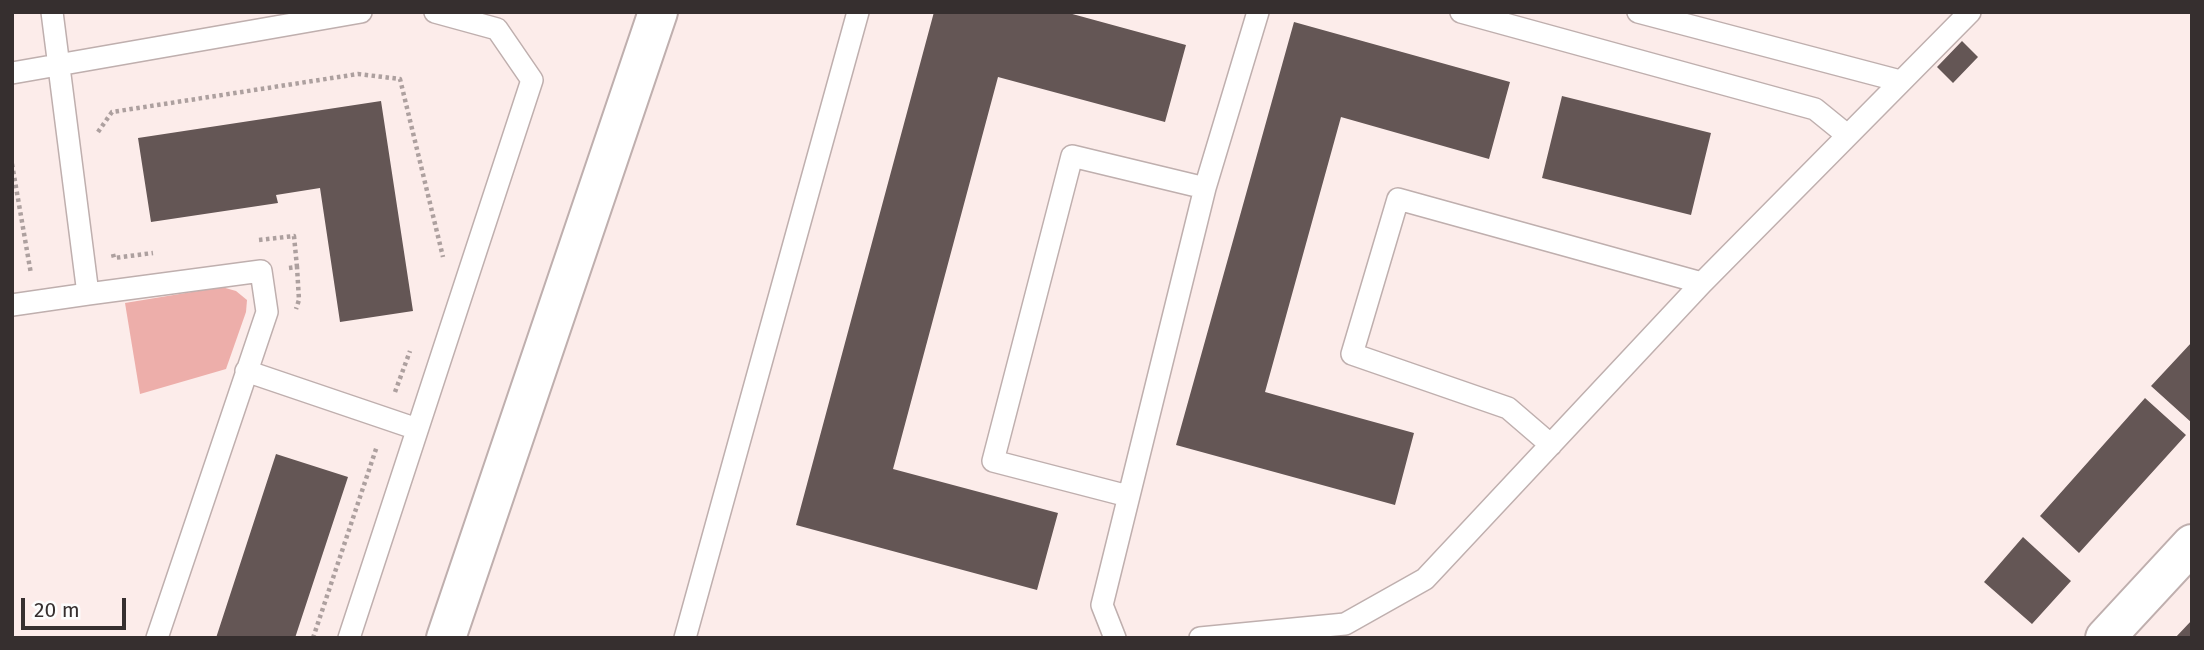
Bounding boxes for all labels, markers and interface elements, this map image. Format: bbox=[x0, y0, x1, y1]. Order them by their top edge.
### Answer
scale bar bbox=[24, 584, 130, 628]
text: 20 m bbox=[34, 597, 80, 623]

